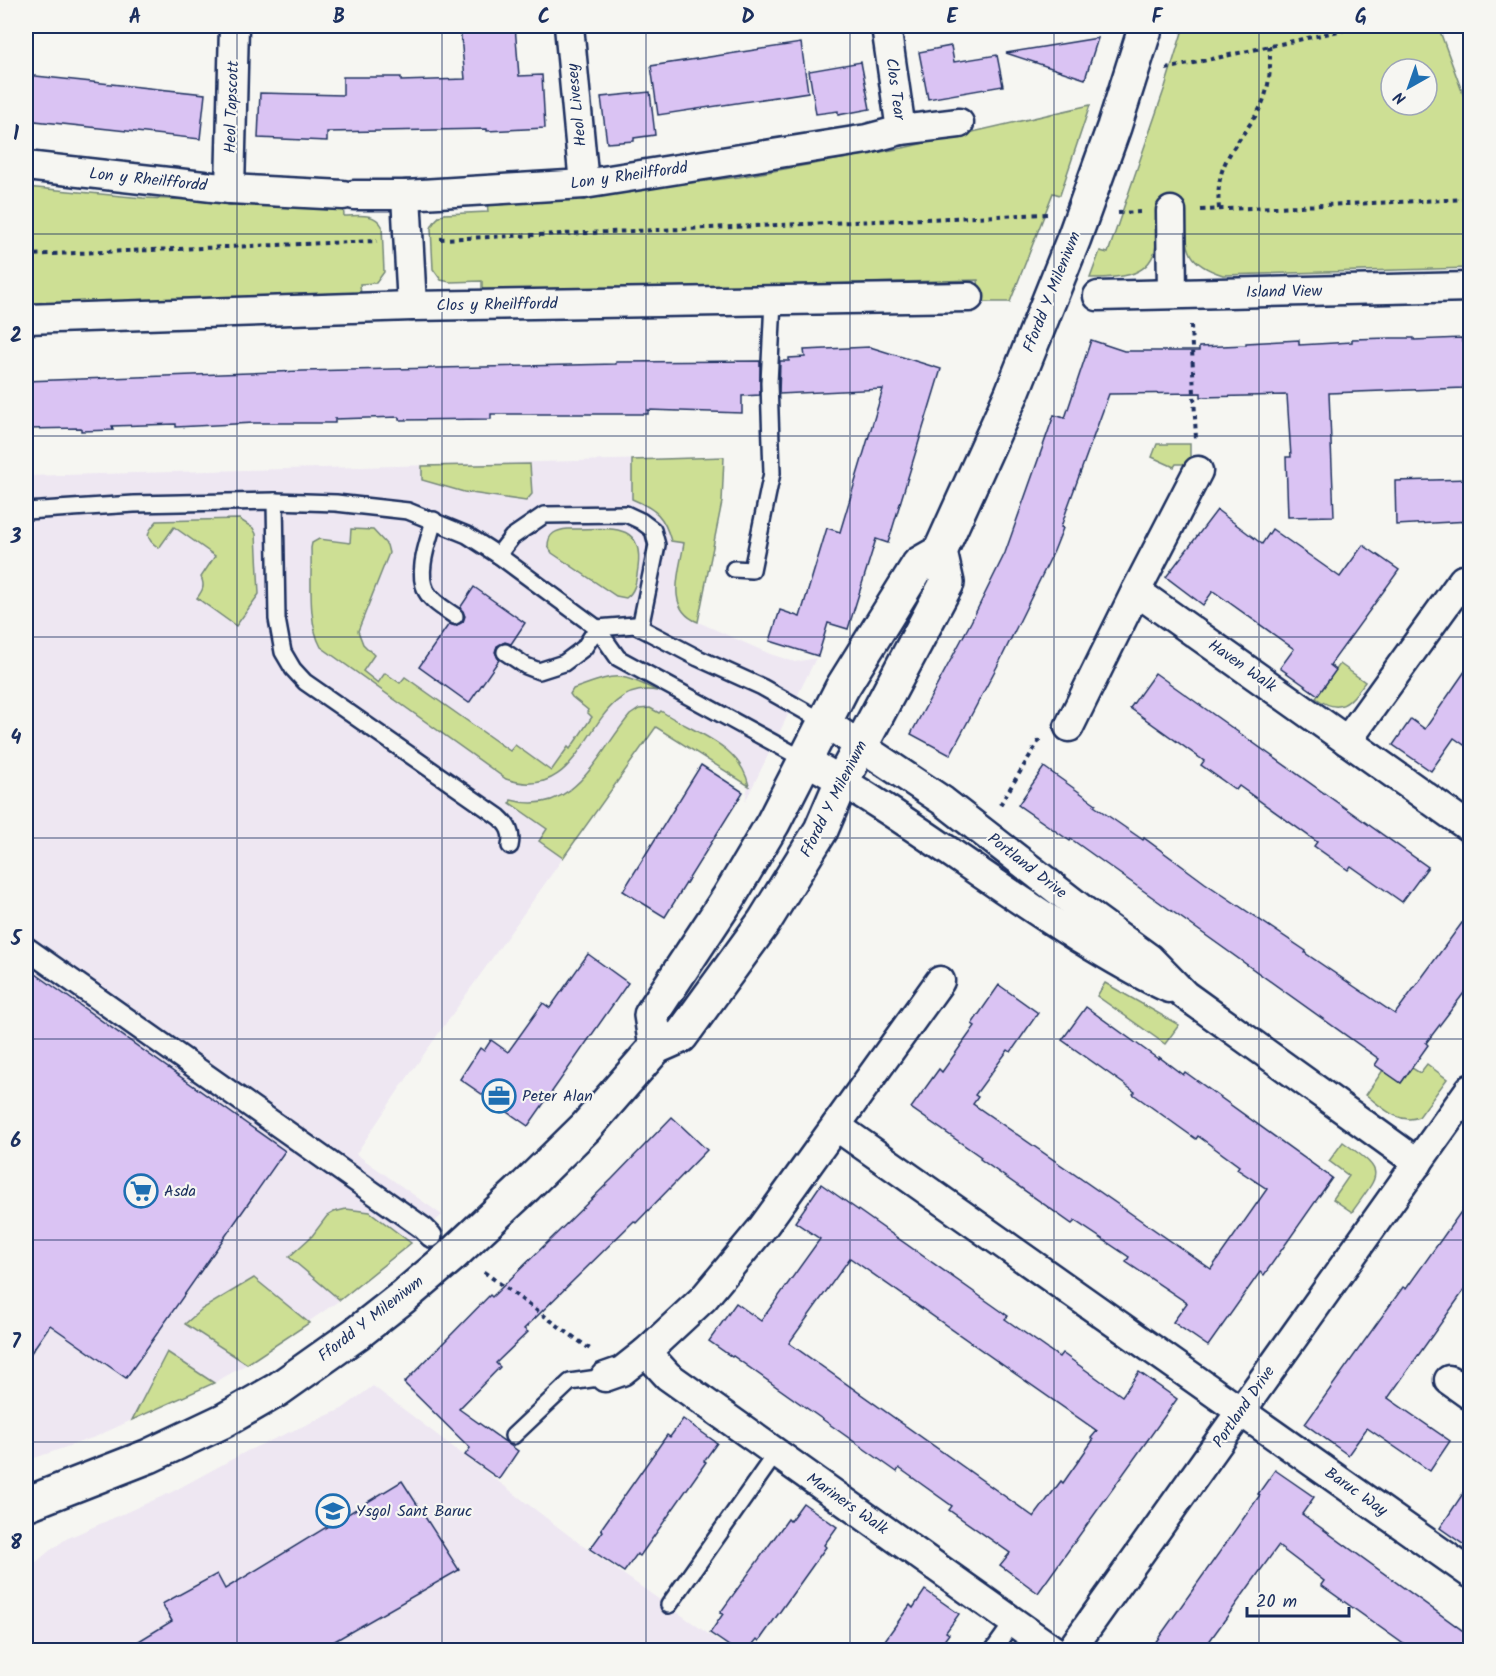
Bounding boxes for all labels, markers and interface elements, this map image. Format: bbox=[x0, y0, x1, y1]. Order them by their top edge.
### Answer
text: A bbox=[129, 2, 141, 34]
text: B bbox=[333, 2, 345, 34]
text: C bbox=[538, 2, 550, 34]
text: D bbox=[741, 2, 755, 34]
text: E bbox=[946, 2, 958, 34]
text: F bbox=[1152, 2, 1164, 34]
text: G bbox=[1355, 2, 1367, 34]
street label: Clos Tear bbox=[878, 56, 912, 123]
north arrow bbox=[1379, 57, 1439, 117]
street label: Heol Tapscott bbox=[218, 59, 246, 154]
street label: Heol Livesey bbox=[560, 62, 594, 148]
text: N bbox=[1388, 85, 1412, 110]
text: 1 bbox=[13, 119, 19, 151]
street label: Lon y Rheilffordd bbox=[569, 155, 690, 197]
street label: Lon y Rheilffordd bbox=[88, 161, 209, 199]
street label: Ffordd Y Mileniwm bbox=[1016, 228, 1088, 356]
street label: Island View bbox=[1246, 279, 1323, 305]
street label: Clos y Rheilffordd bbox=[436, 291, 559, 319]
text: 2 bbox=[10, 321, 22, 353]
text: 3 bbox=[10, 522, 22, 554]
street label: Haven Walk bbox=[1203, 633, 1282, 699]
text: 4 bbox=[11, 723, 22, 755]
street label: Ffordd Y Mileniwm bbox=[794, 736, 874, 862]
street label: Portland Drive bbox=[982, 827, 1072, 905]
text: 5 bbox=[10, 924, 23, 956]
office icon: Peter Alan bbox=[481, 1078, 517, 1114]
place label: Peter Alan bbox=[522, 1084, 593, 1109]
text: 6 bbox=[11, 1126, 22, 1158]
supermarket icon: Asda bbox=[123, 1173, 159, 1209]
place label: Asda bbox=[164, 1179, 196, 1204]
street label: Ffordd Y Mileniwm bbox=[313, 1269, 429, 1368]
text: 7 bbox=[11, 1327, 21, 1359]
street label: Portland Drive bbox=[1206, 1361, 1282, 1453]
street label: Baruc Way bbox=[1319, 1461, 1393, 1523]
street label: Mariners Walk bbox=[801, 1467, 893, 1542]
school or university icon: Ysgol Sant Baruc bbox=[315, 1493, 351, 1529]
place label: Ysgol Sant Baruc bbox=[356, 1499, 472, 1524]
text: 8 bbox=[10, 1528, 22, 1560]
scale bar bbox=[1247, 1580, 1349, 1618]
text: 20 m bbox=[1256, 1588, 1297, 1617]

